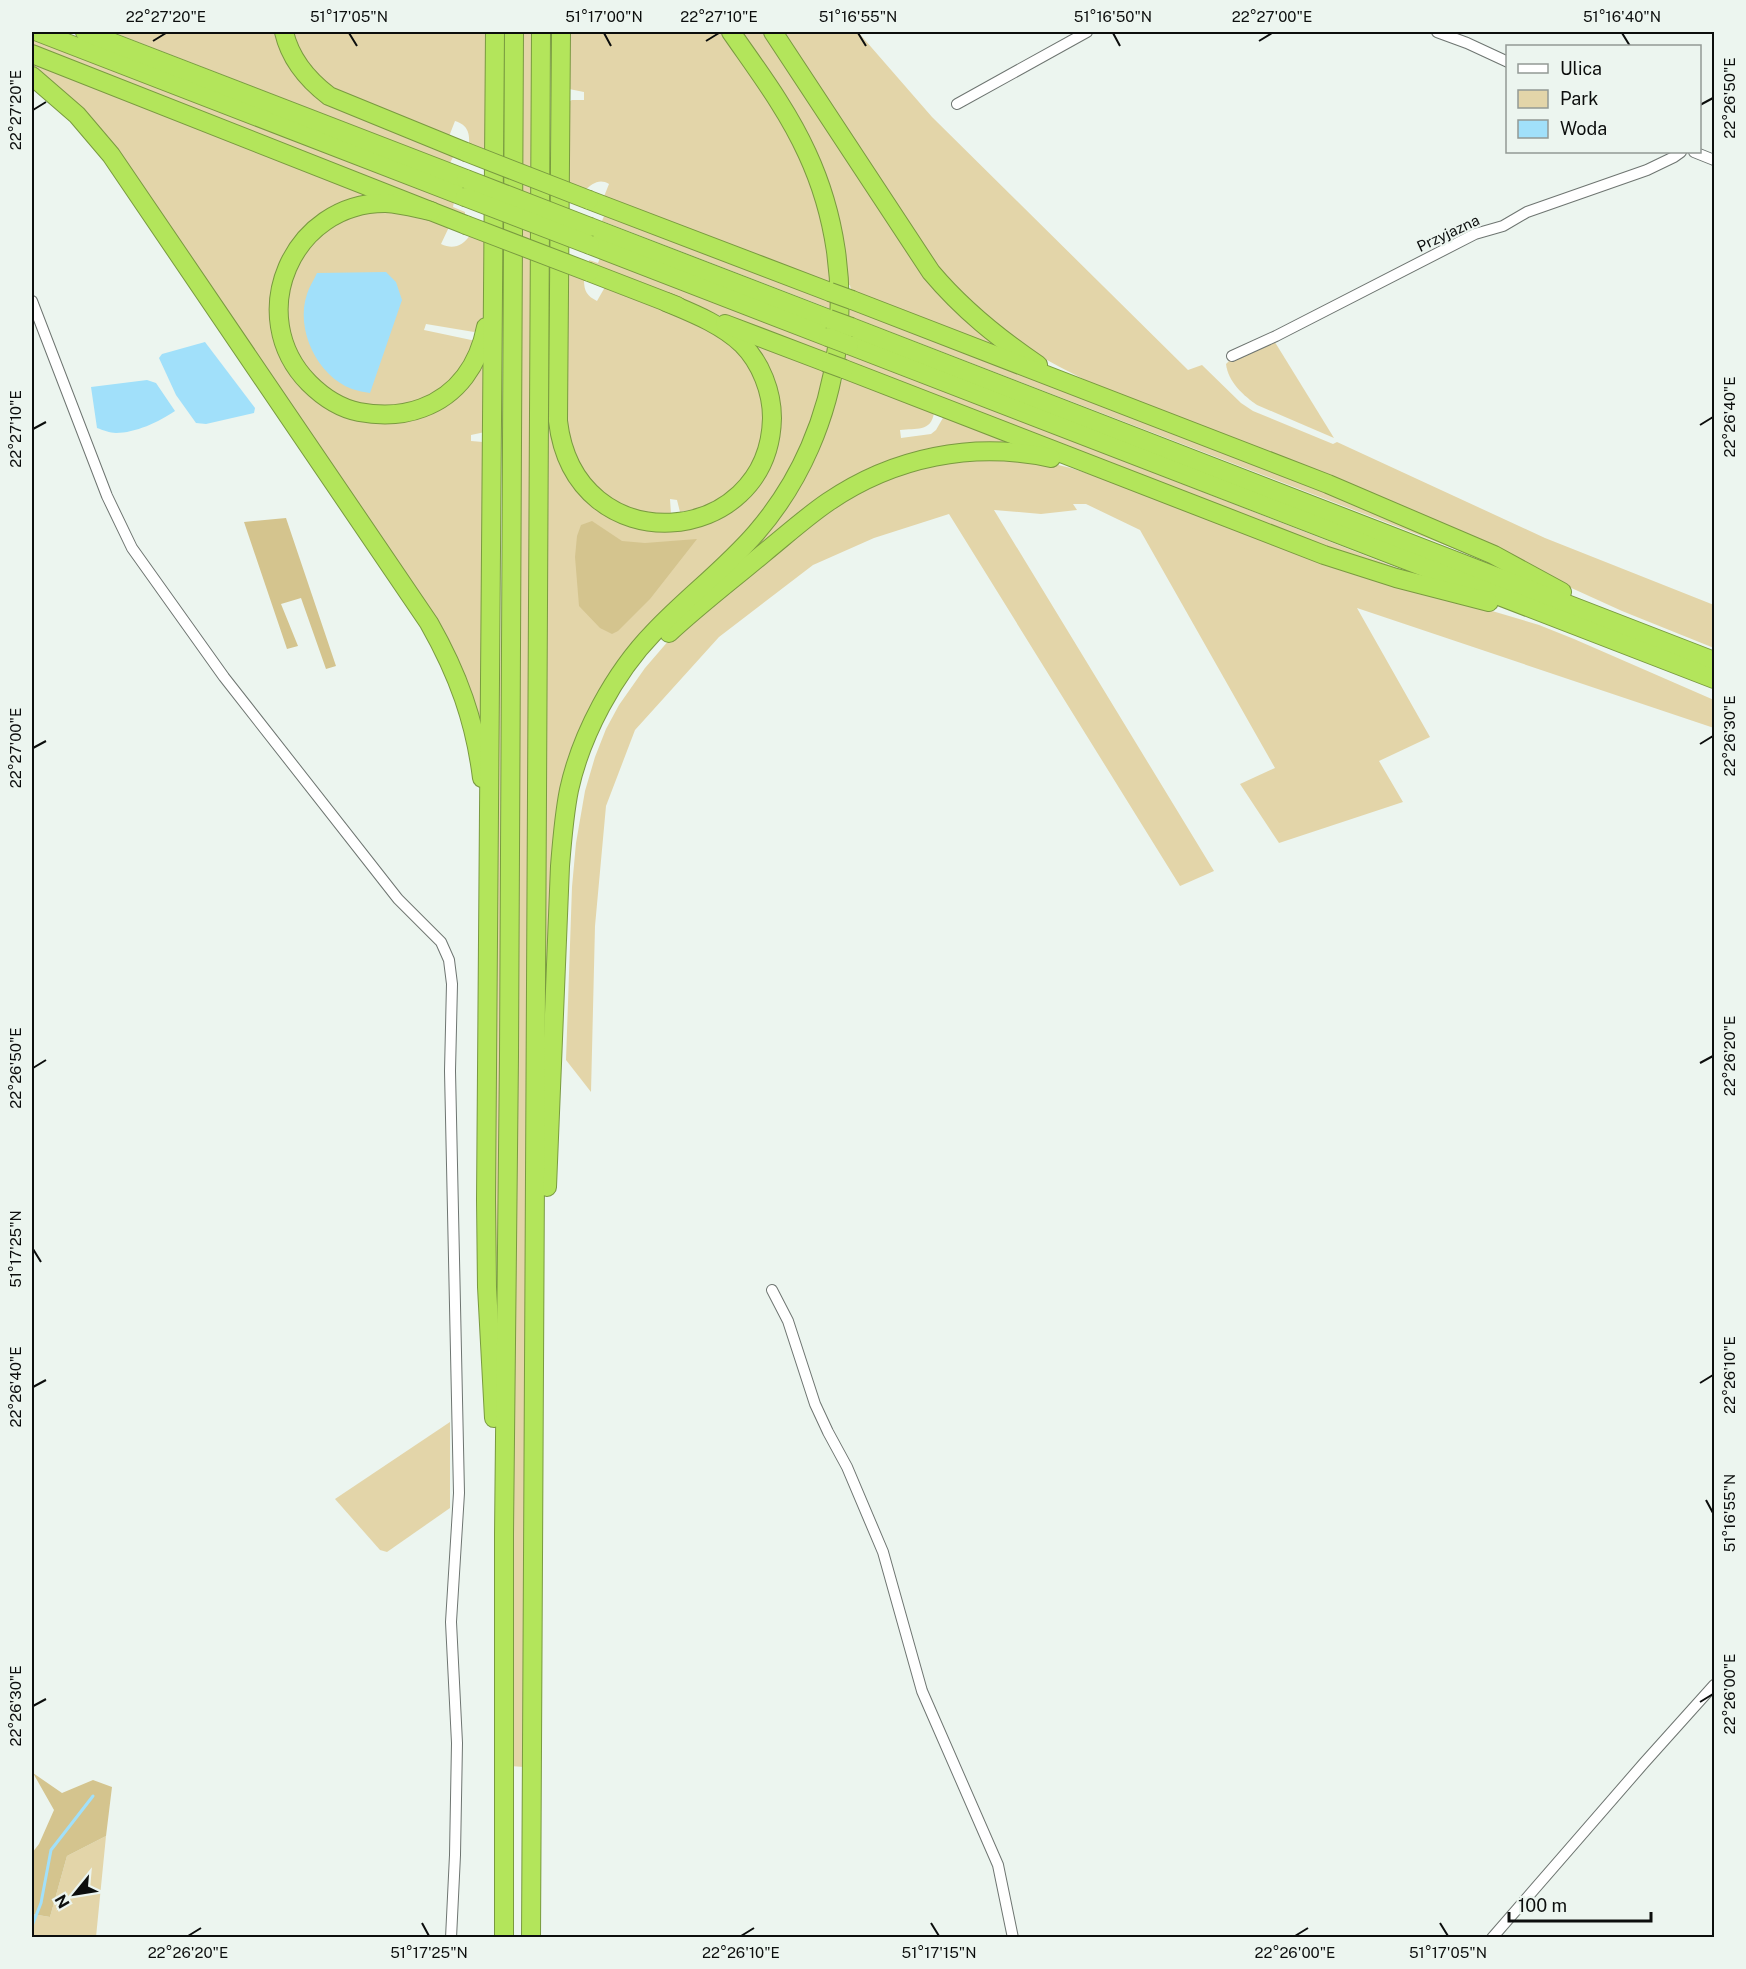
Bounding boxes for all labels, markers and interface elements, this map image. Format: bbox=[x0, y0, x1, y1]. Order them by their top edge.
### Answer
text: 22°27'20"E bbox=[126, 8, 206, 25]
text: 51°17'05"N bbox=[310, 8, 388, 25]
text: 51°17'00"N bbox=[565, 8, 643, 25]
text: 22°27'10"E bbox=[680, 8, 758, 25]
text: 51°16'55"N bbox=[819, 8, 897, 25]
text: 51°16'50"N bbox=[1074, 8, 1152, 25]
text: 22°27'00"E bbox=[1232, 8, 1312, 25]
text: 51°16'40"N bbox=[1583, 8, 1661, 25]
legend bbox=[1506, 45, 1701, 153]
text: 22°26'50"E bbox=[1721, 57, 1738, 139]
text: Ulica bbox=[1560, 58, 1602, 79]
text: 22°27'20"E bbox=[7, 70, 24, 150]
text: Park bbox=[1560, 88, 1598, 109]
text: Woda bbox=[1560, 118, 1607, 139]
street label: Przyjazna bbox=[1414, 211, 1482, 255]
text: 22°26'40"E bbox=[1721, 376, 1738, 458]
text: 22°27'10"E bbox=[7, 390, 24, 468]
text: 22°26'30"E bbox=[1721, 695, 1738, 777]
text: 22°27'00"E bbox=[7, 708, 24, 788]
text: 22°26'20"E bbox=[1721, 1016, 1738, 1096]
text: 22°26'50"E bbox=[7, 1027, 24, 1109]
text: 51°17'25"N bbox=[7, 1210, 24, 1288]
text: 22°26'10"E bbox=[1721, 1336, 1738, 1414]
text: 22°26'40"E bbox=[7, 1346, 24, 1428]
text: 51°16'55"N bbox=[1721, 1474, 1738, 1552]
text: 22°26'00"E bbox=[1721, 1654, 1738, 1734]
text: 22°26'30"E bbox=[7, 1665, 24, 1747]
north arrow bbox=[45, 1864, 105, 1924]
scale bar bbox=[1509, 1885, 1652, 1923]
text: N bbox=[51, 1891, 74, 1911]
text: 100 m bbox=[1518, 1895, 1567, 1916]
text: 22°26'20"E bbox=[148, 1944, 228, 1961]
text: 51°17'25"N bbox=[390, 1944, 468, 1961]
text: 22°26'10"E bbox=[702, 1944, 780, 1961]
text: 51°17'15"N bbox=[902, 1944, 976, 1961]
text: 22°26'00"E bbox=[1255, 1944, 1335, 1961]
text: 51°17'05"N bbox=[1409, 1944, 1487, 1961]

